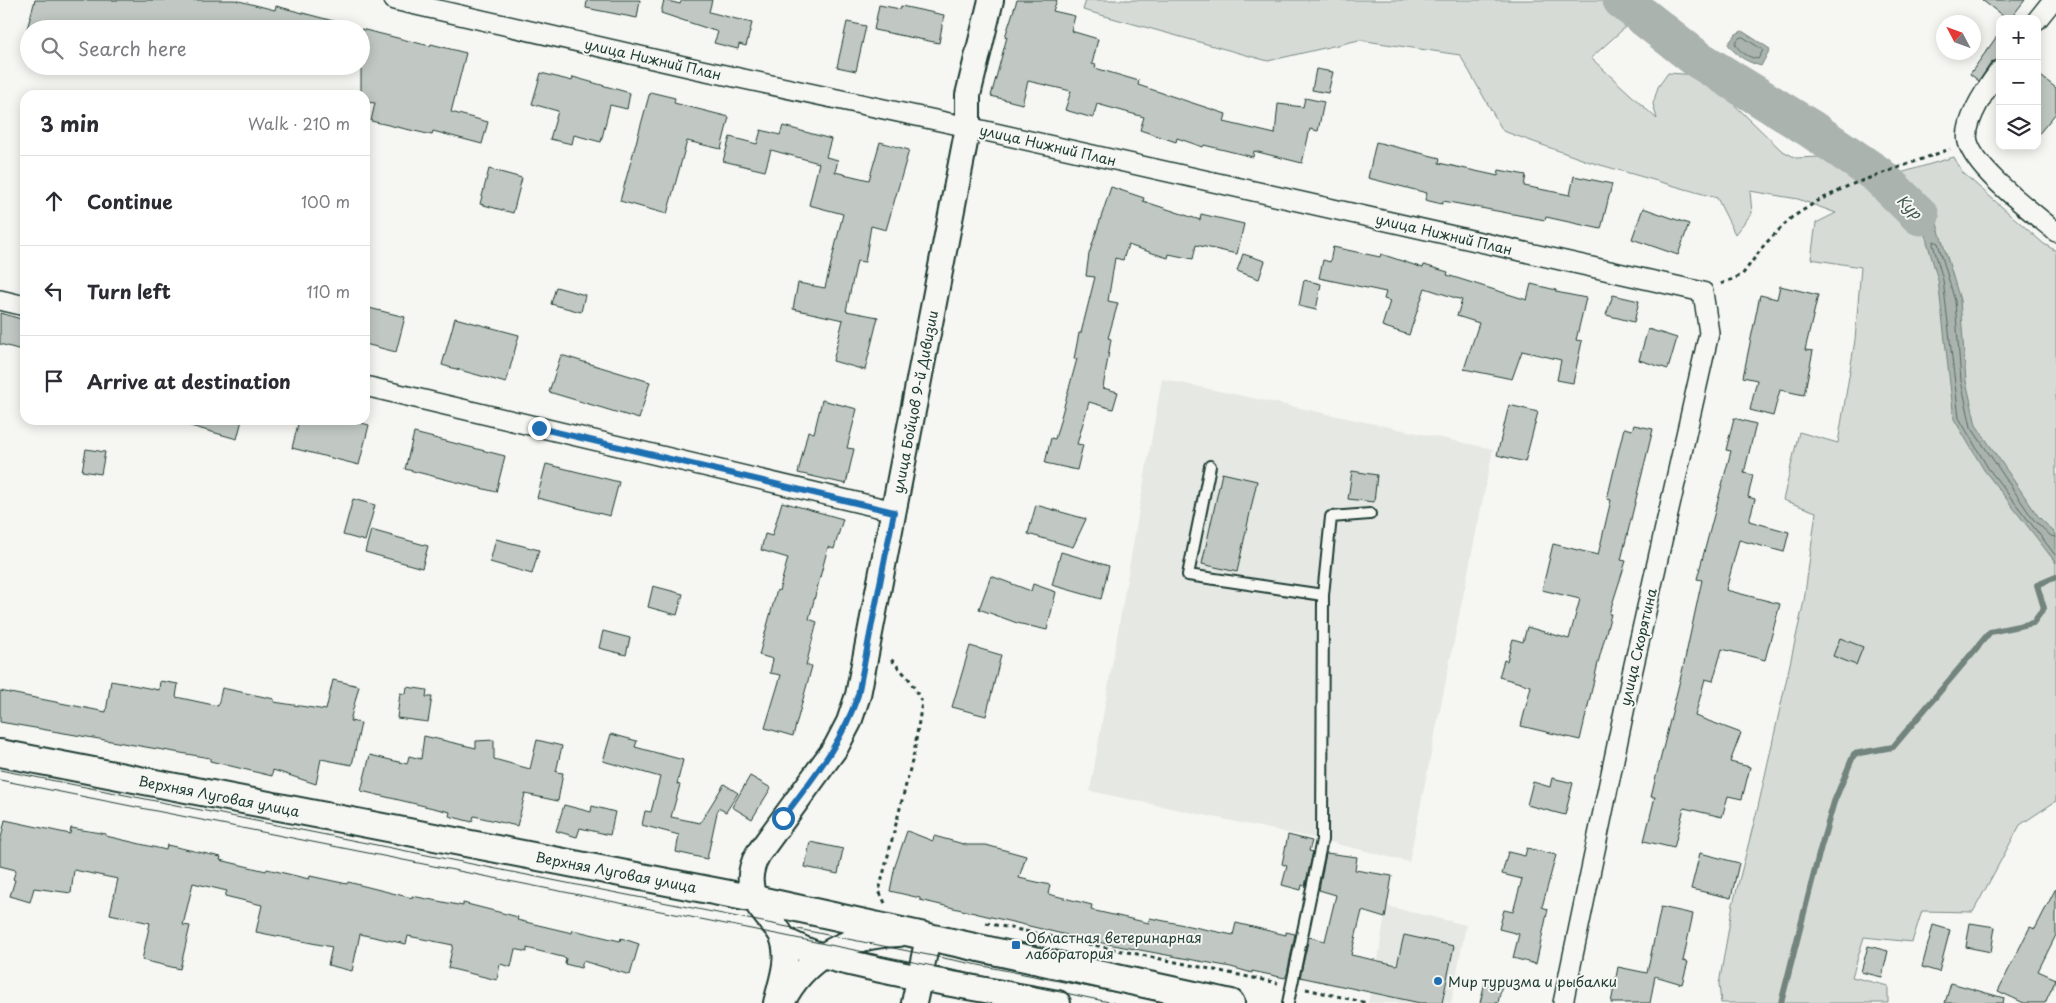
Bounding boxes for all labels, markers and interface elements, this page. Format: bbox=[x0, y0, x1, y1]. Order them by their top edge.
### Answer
north arrow bbox=[1936, 15, 1981, 60]
map controls bbox=[1996, 15, 2041, 150]
button: + bbox=[1996, 15, 2041, 60]
search box bbox=[20, 20, 370, 75]
street label: улица Нижний План bbox=[583, 33, 723, 85]
icon: search bbox=[38, 34, 66, 62]
text: Search here bbox=[78, 34, 187, 62]
button: − bbox=[1996, 60, 2041, 105]
button: layers bbox=[1996, 105, 2041, 150]
text: 3 min bbox=[40, 107, 99, 139]
text: Walk · 210 m bbox=[248, 111, 350, 135]
street label: улица Нижний План bbox=[978, 119, 1118, 171]
icon: ahead bbox=[40, 187, 68, 215]
text: Continue bbox=[87, 187, 173, 215]
water label: Кур bbox=[1892, 188, 1929, 225]
text: 100 m bbox=[301, 189, 350, 213]
street label: улица Нижний План bbox=[1374, 208, 1514, 260]
icon: left bbox=[40, 277, 68, 305]
text: Turn left bbox=[87, 277, 171, 305]
text: 110 m bbox=[307, 279, 350, 303]
street label: улица Бойцов 9-й Дивизии bbox=[887, 309, 943, 495]
icon: arrive bbox=[40, 367, 68, 395]
text: Arrive at destination bbox=[87, 367, 291, 395]
route end bbox=[528, 417, 551, 440]
street label: улица Скорятина bbox=[1614, 586, 1662, 708]
street label: Верхняя Луговая улица bbox=[137, 770, 302, 822]
route start bbox=[772, 807, 795, 830]
street label: Верхняя Луговая улица bbox=[534, 846, 699, 898]
place label: Областная ветеринарная лаборатория bbox=[1025, 927, 1202, 964]
marker: Областная ветеринарная лаборатория bbox=[1010, 939, 1022, 951]
place label: Мир туризма и рыбалки bbox=[1448, 971, 1617, 992]
marker: Мир туризма и рыбалки bbox=[1432, 975, 1444, 987]

